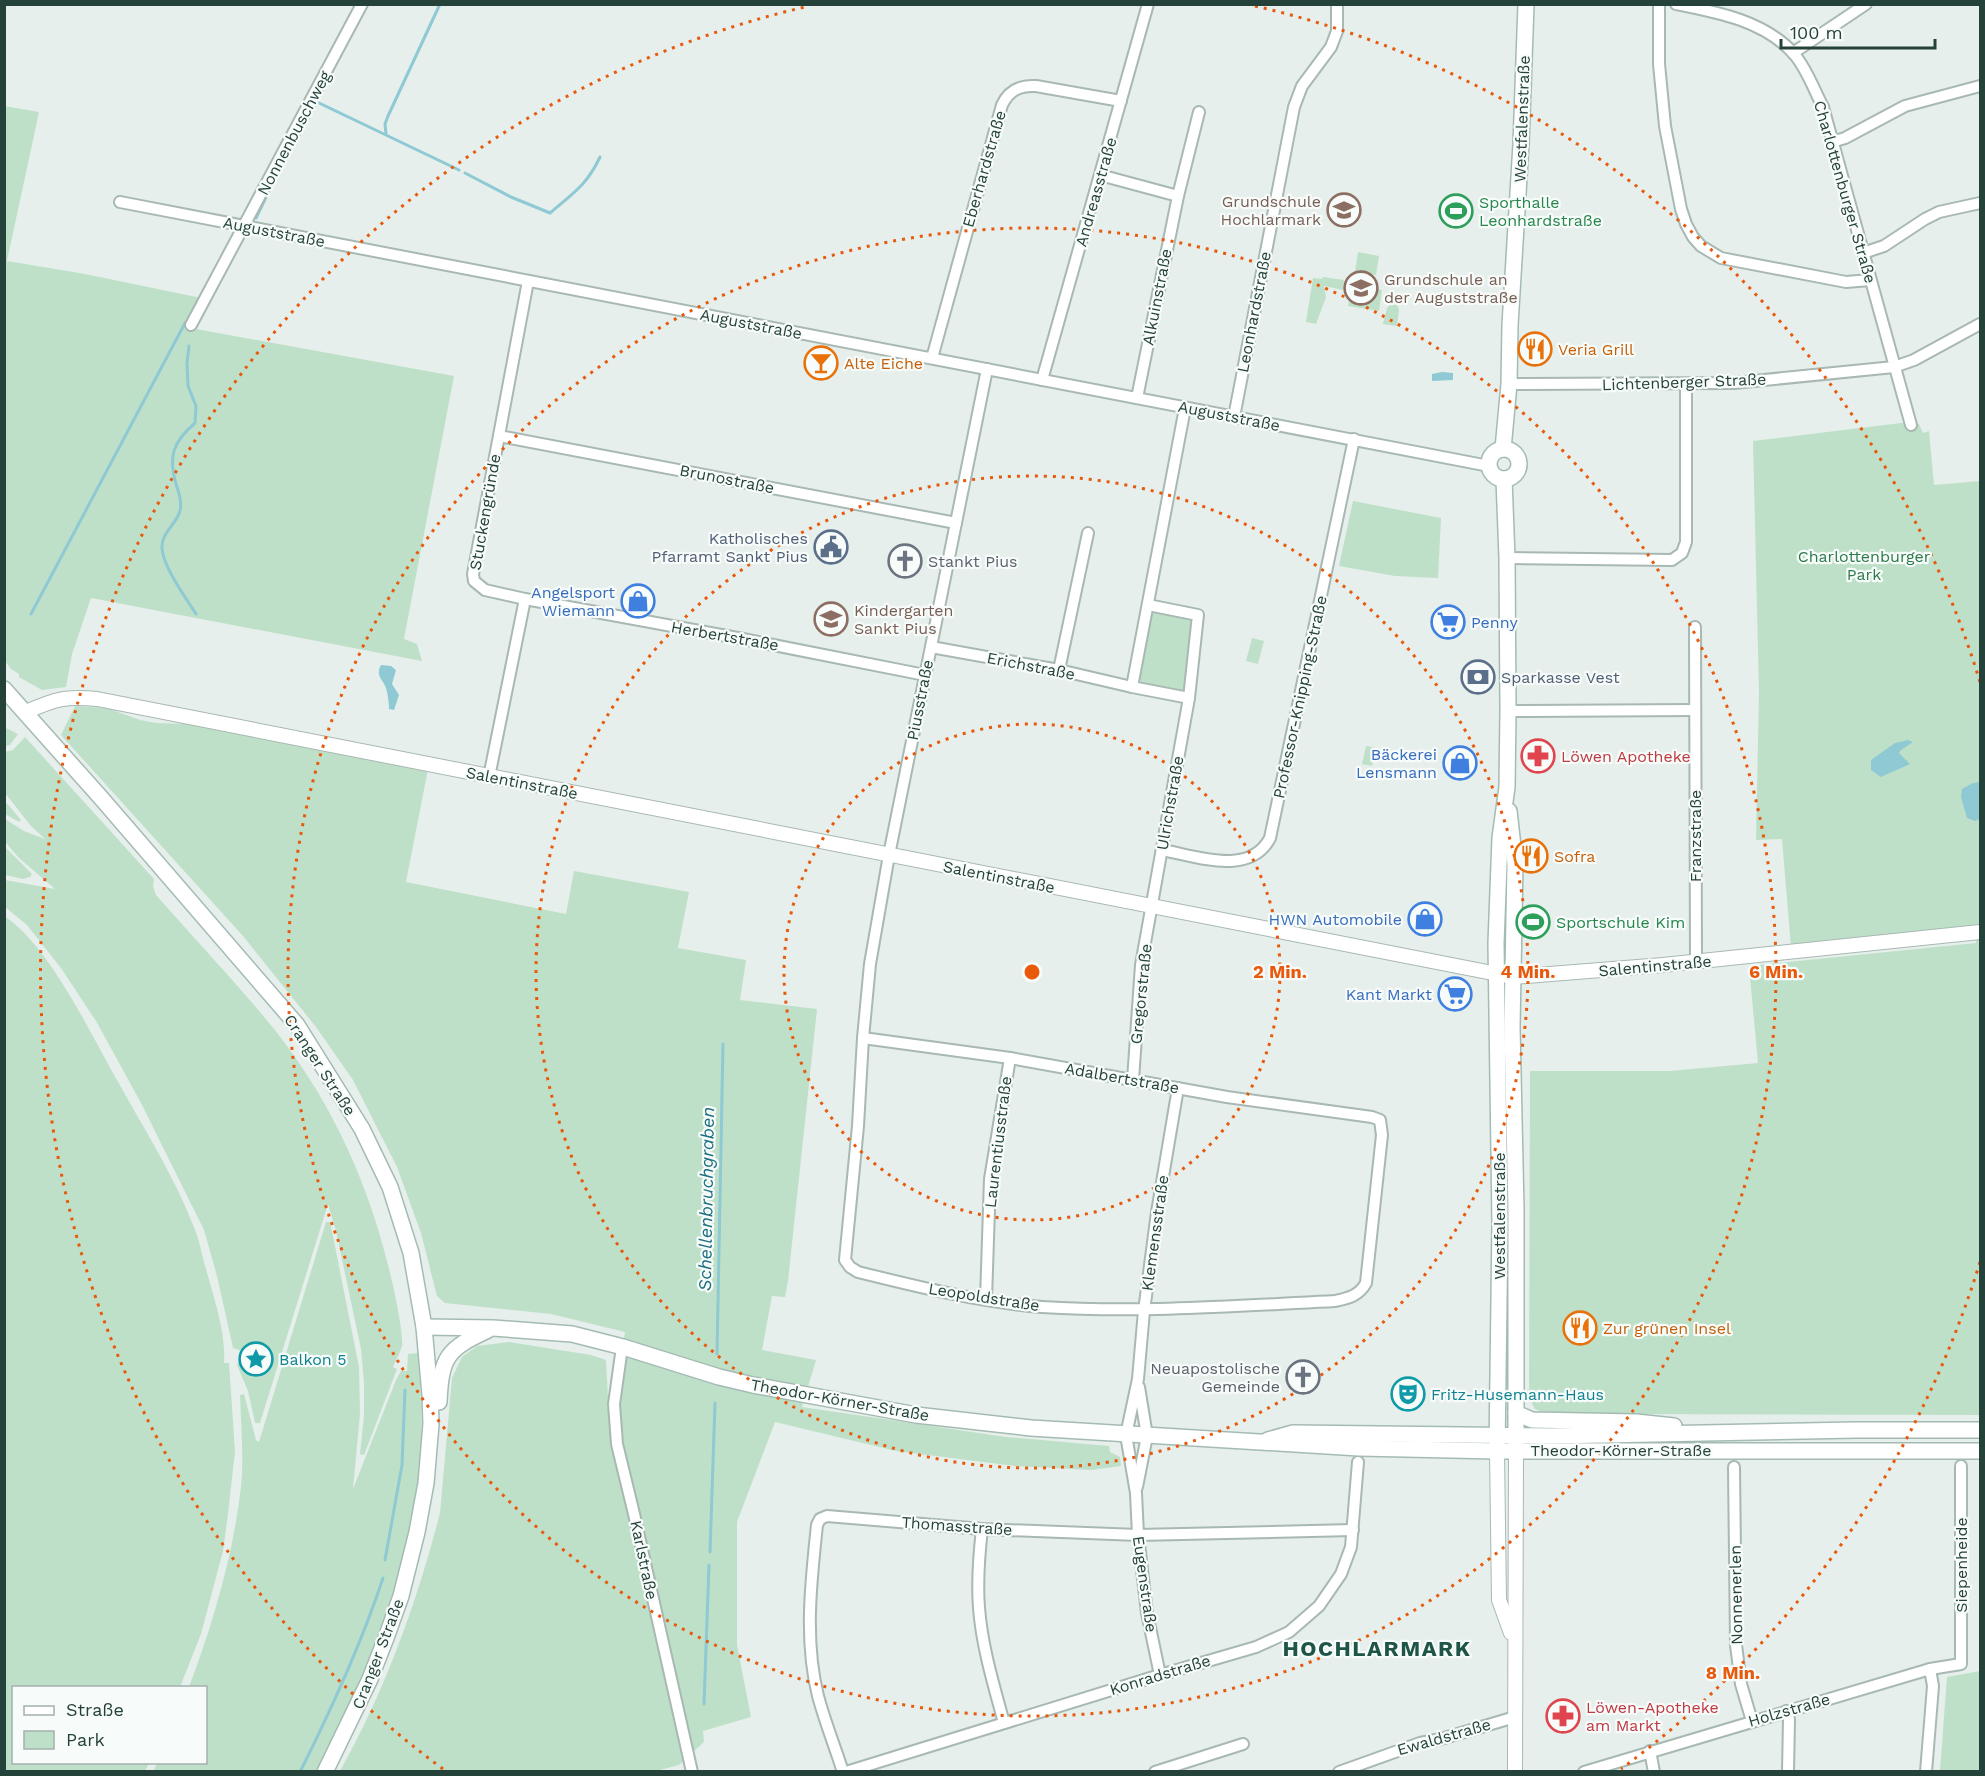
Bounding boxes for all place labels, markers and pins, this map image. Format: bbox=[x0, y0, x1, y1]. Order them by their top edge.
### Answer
place label: Grundschule Hochlarmark bbox=[1221, 192, 1321, 229]
school or university icon: Grundschule Hochlarmark bbox=[1326, 192, 1362, 228]
sports icon: Sporthalle Leonhardstraße bbox=[1438, 193, 1474, 229]
place label: Sporthalle Leonhardstraße bbox=[1479, 193, 1602, 230]
school or university icon: Grundschule an der Auguststraße bbox=[1343, 270, 1379, 306]
place label: Grundschule an der Auguststraße bbox=[1384, 270, 1518, 307]
restaurant icon: Veria Grill bbox=[1517, 331, 1553, 367]
place label: Veria Grill bbox=[1558, 340, 1634, 359]
bar icon: Alte Eiche bbox=[803, 345, 839, 381]
place label: Alte Eiche bbox=[844, 354, 923, 373]
place label: Katholisches Pfarramt Sankt Pius bbox=[652, 529, 808, 566]
public building icon: Katholisches Pfarramt Sankt Pius bbox=[813, 529, 849, 565]
church icon: Stankt Pius bbox=[887, 543, 923, 579]
place label: Stankt Pius bbox=[928, 552, 1017, 571]
place label: Angelsport Wiemann bbox=[531, 583, 615, 620]
shop icon: Angelsport Wiemann bbox=[620, 583, 656, 619]
school or university icon: Kindergarten Sankt Pius bbox=[813, 601, 849, 637]
place label: Kindergarten Sankt Pius bbox=[854, 601, 954, 638]
supermarket icon: Penny bbox=[1430, 604, 1466, 640]
place label: Penny bbox=[1471, 613, 1518, 632]
bank icon: Sparkasse Vest bbox=[1460, 659, 1496, 695]
place label: Sparkasse Vest bbox=[1501, 668, 1620, 687]
pharmacy icon: Löwen Apotheke bbox=[1520, 738, 1556, 774]
place label: Bäckerei Lensmann bbox=[1356, 745, 1437, 782]
shop icon: Bäckerei Lensmann bbox=[1442, 745, 1478, 781]
place label: Löwen Apotheke bbox=[1561, 747, 1691, 766]
restaurant icon: Sofra bbox=[1513, 838, 1549, 874]
place label: Sofra bbox=[1554, 847, 1595, 866]
shop icon: HWN Automobile bbox=[1407, 901, 1443, 937]
sports icon: Sportschule Kim bbox=[1515, 904, 1551, 940]
place label: HWN Automobile bbox=[1268, 910, 1402, 929]
place label: Sportschule Kim bbox=[1556, 913, 1685, 932]
centre of rings bbox=[1022, 962, 1042, 982]
supermarket icon: Kant Markt bbox=[1437, 976, 1473, 1012]
place label: Kant Markt bbox=[1346, 985, 1432, 1004]
restaurant icon: Zur grünen Insel bbox=[1562, 1310, 1598, 1346]
place label: Zur grünen Insel bbox=[1603, 1319, 1731, 1338]
place icon: Balkon 5 bbox=[238, 1341, 274, 1377]
place label: Balkon 5 bbox=[279, 1350, 346, 1369]
place label: Neuapostolische Gemeinde bbox=[1150, 1359, 1280, 1396]
church icon: Neuapostolische Gemeinde bbox=[1285, 1359, 1321, 1395]
theatre icon: Fritz-Husemann-Haus bbox=[1390, 1376, 1426, 1412]
place label: Fritz-Husemann-Haus bbox=[1431, 1385, 1604, 1404]
pharmacy icon: Löwen-Apotheke am Markt bbox=[1545, 1698, 1581, 1734]
place label: Löwen-Apotheke am Markt bbox=[1586, 1698, 1719, 1735]

